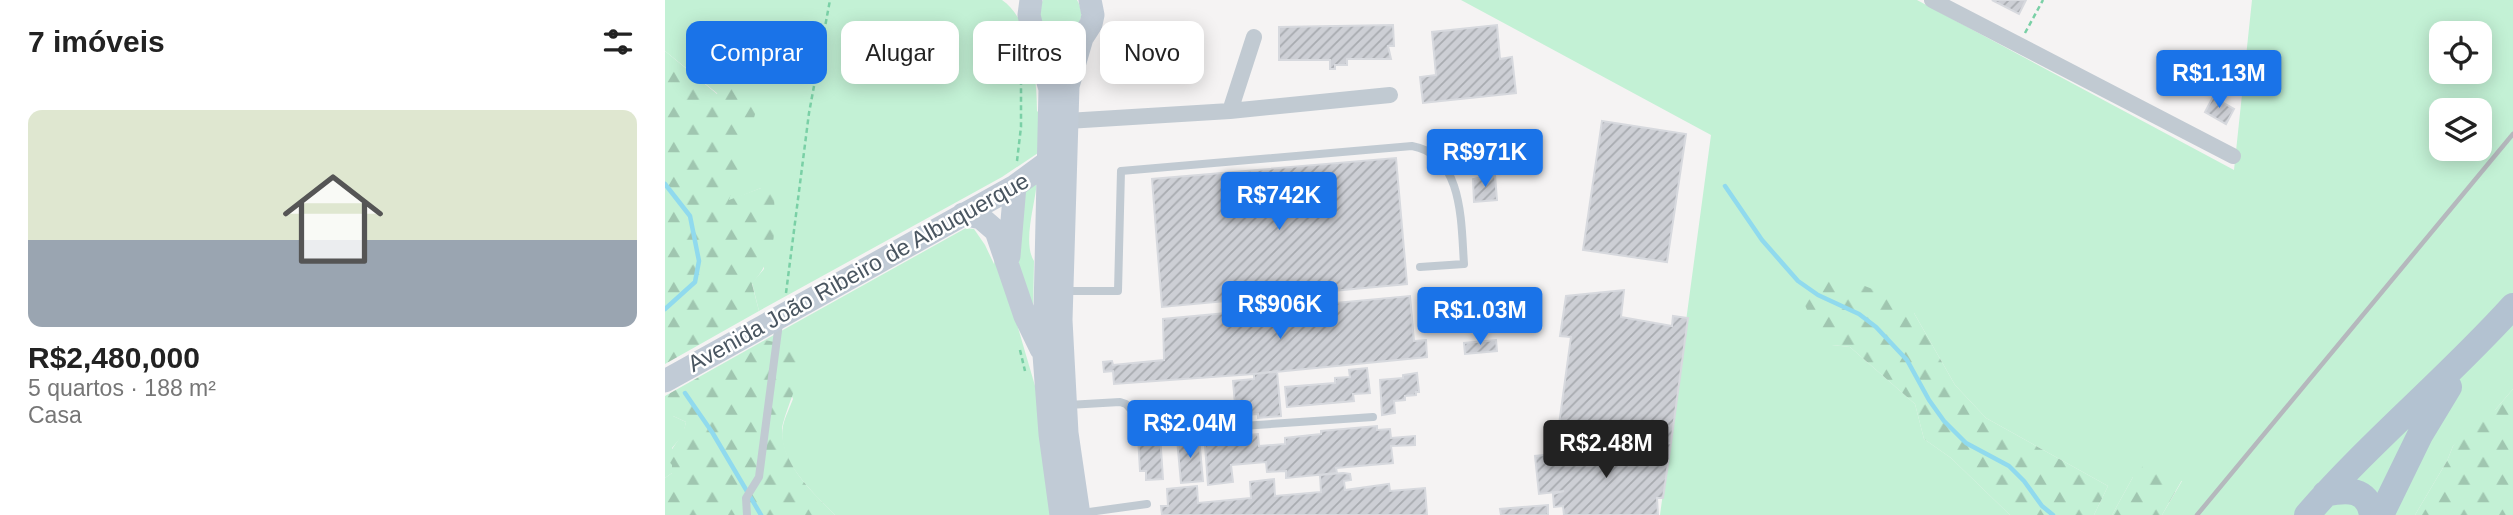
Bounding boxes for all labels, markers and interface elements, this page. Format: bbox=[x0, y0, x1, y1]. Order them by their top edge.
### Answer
chip: Comprar bbox=[686, 21, 827, 84]
chip: Alugar bbox=[841, 21, 959, 84]
chip: Filtros bbox=[973, 21, 1086, 84]
chip: Novo bbox=[1100, 21, 1204, 84]
map controls bbox=[2429, 21, 2492, 161]
button: locate bbox=[2429, 21, 2492, 84]
icon: filters bbox=[599, 23, 637, 61]
text: 7 imóveis bbox=[28, 25, 165, 58]
pin: R$1.13M bbox=[2154, 50, 2284, 110]
text: R$1.13M bbox=[2172, 60, 2266, 86]
button: layers bbox=[2429, 98, 2492, 161]
pin: R$971K bbox=[1428, 130, 1542, 189]
text: R$971K bbox=[1443, 139, 1527, 165]
icon: home bbox=[270, 156, 396, 282]
street label: Avenida João Ribeiro de Albuquerque bbox=[683, 167, 1033, 377]
pin: R$742K bbox=[1222, 173, 1336, 232]
text: R$742K bbox=[1237, 182, 1321, 208]
pin: R$906K bbox=[1223, 282, 1337, 341]
pin: R$1.03M bbox=[1415, 288, 1545, 347]
text: R$906K bbox=[1238, 291, 1322, 317]
text: R$1.03M bbox=[1433, 297, 1527, 323]
text: R$2,480,000 bbox=[28, 341, 200, 374]
text: 5 quartos · 188 m² bbox=[28, 375, 216, 401]
pin: R$2.04M bbox=[1125, 400, 1255, 460]
text: Casa bbox=[28, 402, 82, 428]
text: R$2.04M bbox=[1143, 410, 1237, 436]
pin: R$2.48M bbox=[1541, 420, 1671, 480]
text: R$2.48M bbox=[1559, 430, 1653, 456]

